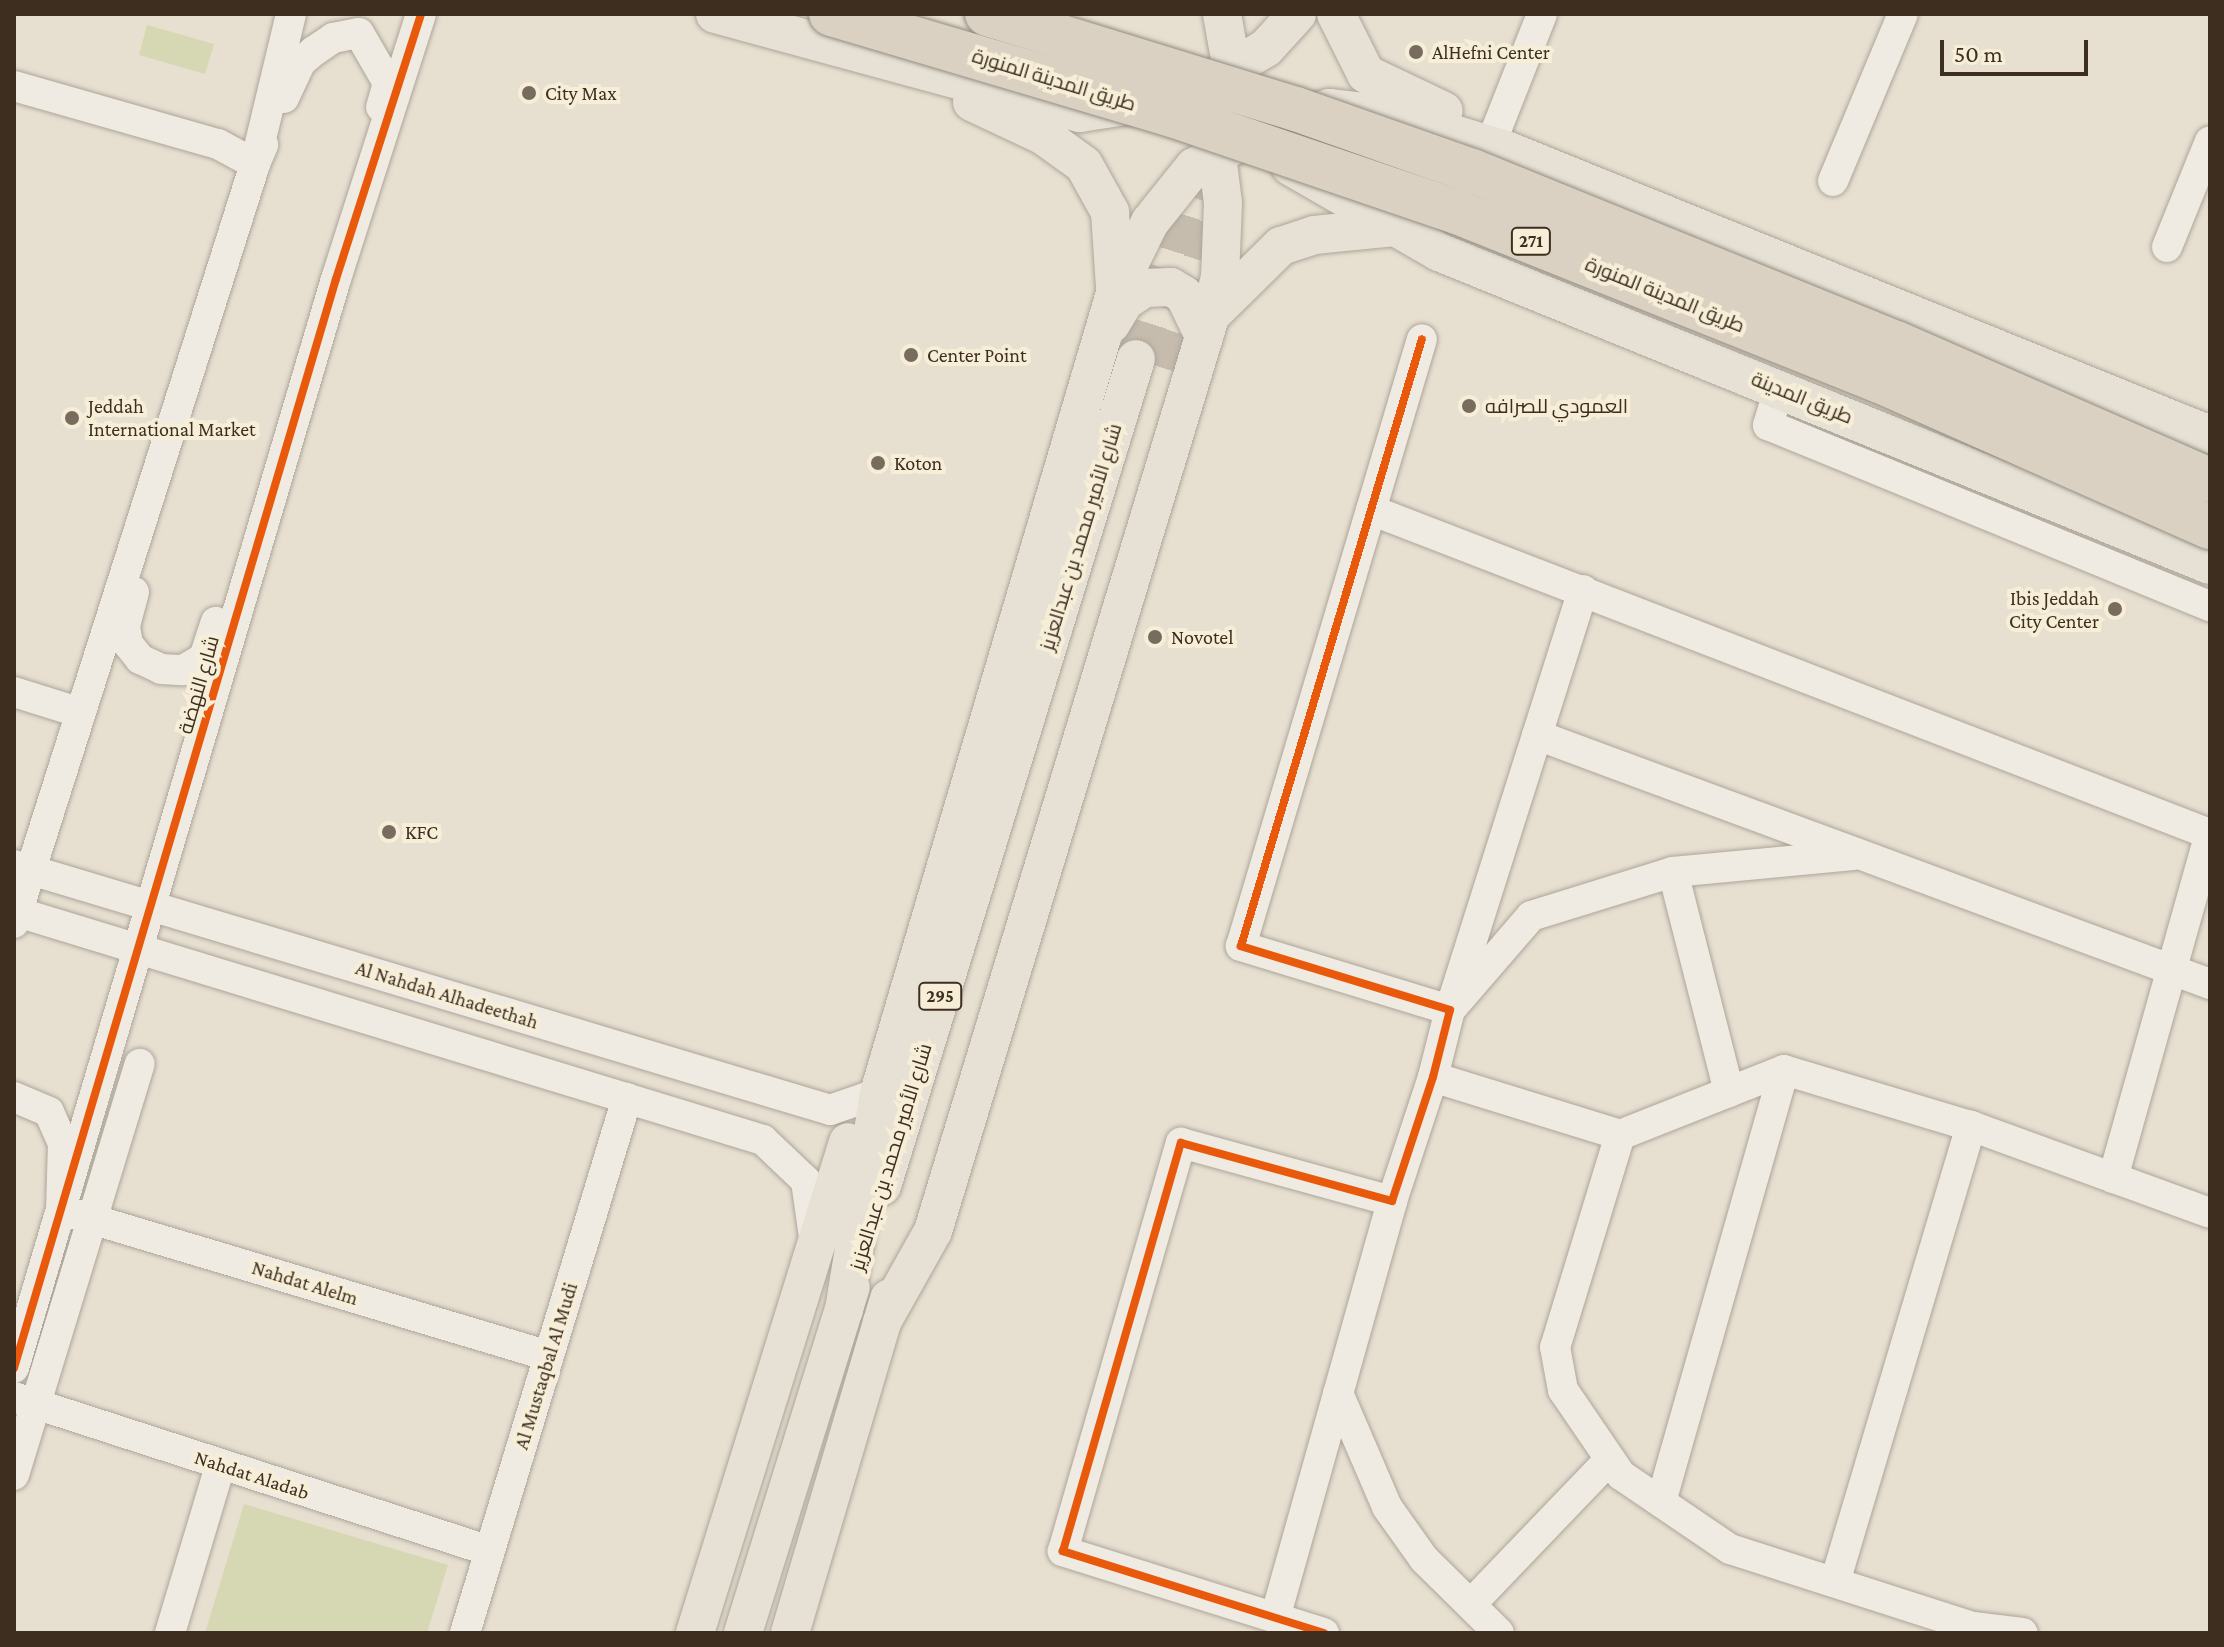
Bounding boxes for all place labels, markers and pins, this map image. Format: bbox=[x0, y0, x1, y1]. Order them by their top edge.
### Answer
place label: AlHefni Center bbox=[1432, 40, 1550, 64]
marker: AlHefni Center bbox=[1407, 43, 1425, 61]
place label: City Max bbox=[545, 81, 617, 105]
marker: City Max bbox=[520, 84, 538, 102]
place label: Center Point bbox=[927, 343, 1027, 367]
marker: Center Point bbox=[902, 346, 920, 364]
place label: Jeddah International Market bbox=[88, 394, 256, 441]
place label: العمودي للصرافه bbox=[1485, 394, 1628, 418]
marker: العمودي للصرافه bbox=[1460, 397, 1478, 415]
marker: Jeddah International Market bbox=[63, 409, 81, 427]
place label: Koton bbox=[894, 451, 942, 475]
marker: Koton bbox=[869, 454, 887, 472]
place label: Ibis Jeddah City Center bbox=[2009, 586, 2099, 633]
marker: Ibis Jeddah City Center bbox=[2106, 600, 2124, 618]
place label: Novotel bbox=[1171, 625, 1233, 649]
marker: Novotel bbox=[1146, 628, 1164, 646]
place label: KFC bbox=[405, 820, 438, 844]
marker: KFC bbox=[380, 823, 398, 841]

